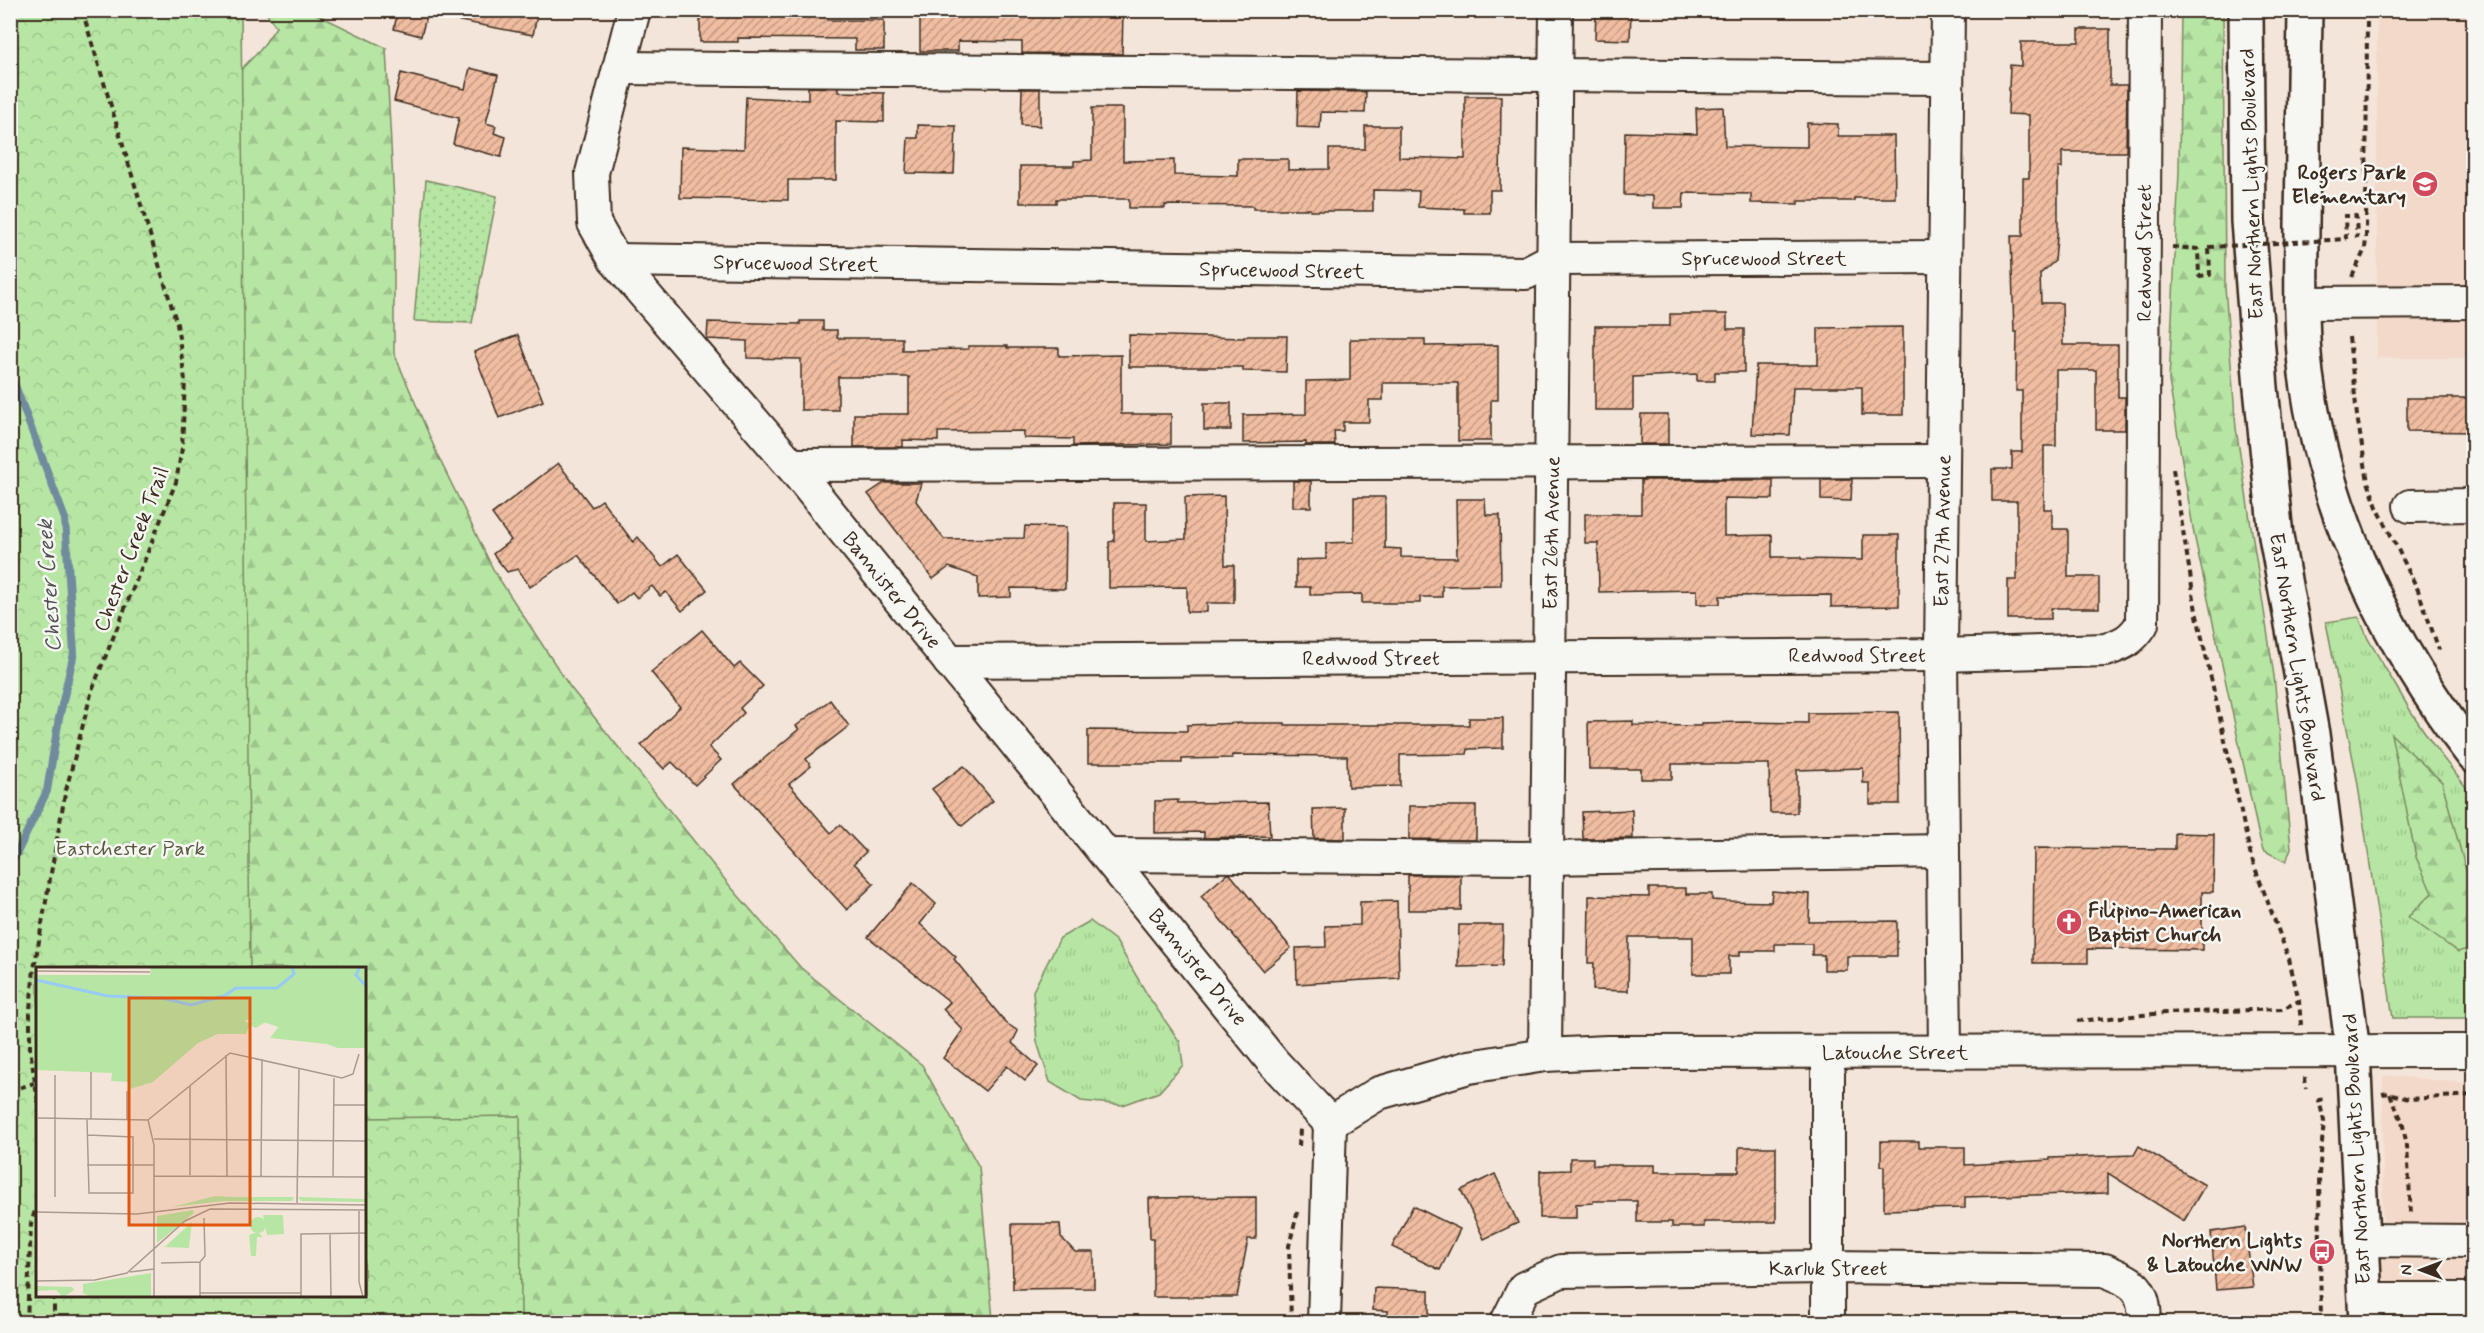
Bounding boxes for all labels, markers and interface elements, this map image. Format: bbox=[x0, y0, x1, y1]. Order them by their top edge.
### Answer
street label: East Northern Lights Boulevard bbox=[2233, 48, 2271, 320]
place label: Rogers Park Elementary bbox=[2292, 159, 2406, 211]
school or university icon: Rogers Park Elementary bbox=[2410, 169, 2440, 199]
street label: Redwood Street bbox=[2131, 184, 2159, 322]
street label: Sprucewood Street bbox=[1681, 245, 1848, 273]
street label: Sprucewood Street bbox=[713, 249, 880, 279]
street label: Sprucewood Street bbox=[1199, 256, 1366, 286]
street label: East 27th Avenue bbox=[1928, 454, 1958, 608]
street label: East 26th Avenue bbox=[1537, 456, 1567, 610]
street label: Chester Creek Trail bbox=[88, 463, 176, 636]
water label: Chester Creek bbox=[31, 517, 69, 653]
street label: Bannister Drive bbox=[835, 526, 947, 655]
street label: East Northern Lights Boulevard bbox=[2262, 531, 2332, 803]
street label: Redwood Street bbox=[1788, 642, 1926, 670]
street label: Redwood Street bbox=[1302, 645, 1440, 673]
park label: Eastchester Park bbox=[55, 835, 205, 863]
place label: Filipino-American Baptist Church bbox=[2088, 897, 2241, 949]
street label: Bannister Drive bbox=[1141, 903, 1253, 1032]
church icon: Filipino-American Baptist Church bbox=[2054, 907, 2084, 937]
inset map bbox=[36, 967, 366, 1297]
street label: East Northern Lights Boulevard bbox=[2336, 1013, 2378, 1285]
street label: Latouche Street bbox=[1822, 1039, 1969, 1067]
place label: Northern Lights & Latouche WNW bbox=[2147, 1227, 2303, 1279]
bus stop icon: Northern Lights & Latouche WNW bbox=[2307, 1237, 2337, 1267]
north arrow bbox=[2391, 1240, 2451, 1300]
street label: Karluk Street bbox=[1769, 1255, 1887, 1283]
text: N bbox=[2397, 1265, 2418, 1275]

